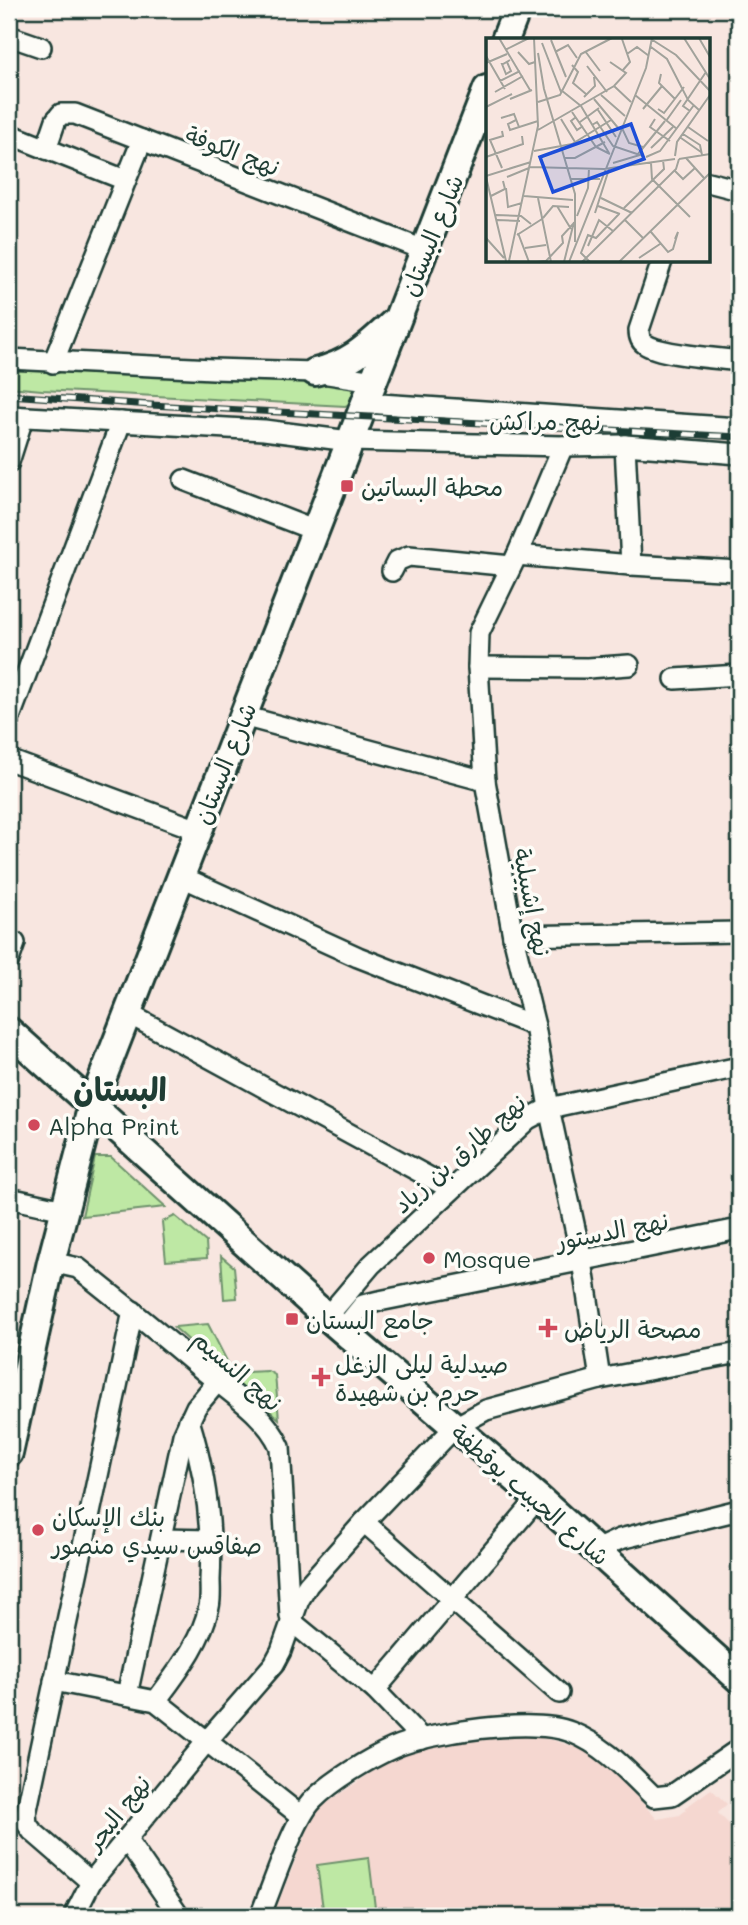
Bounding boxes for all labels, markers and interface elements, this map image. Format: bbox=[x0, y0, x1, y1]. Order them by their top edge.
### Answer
inset map bbox=[486, 38, 710, 262]
street label: نهج الكوفة bbox=[181, 118, 285, 184]
street label: شارع البستان bbox=[393, 170, 472, 302]
street label: نهج مراكش bbox=[489, 405, 601, 438]
place label: محطة البساتين bbox=[361, 471, 503, 502]
marker: محطة البساتين bbox=[339, 478, 355, 494]
street label: شارع البستان bbox=[186, 698, 265, 830]
street label: نهج إشبيلية bbox=[505, 845, 559, 959]
district label: البستان bbox=[73, 1067, 167, 1110]
street label: نهج طارق بن زياد bbox=[386, 1087, 533, 1221]
place label: Alpha Print bbox=[48, 1110, 180, 1141]
marker: Alpha Print bbox=[26, 1117, 42, 1133]
street label: نهج الدستور bbox=[551, 1204, 671, 1258]
place label: Mosque bbox=[443, 1243, 531, 1274]
marker: Mosque bbox=[421, 1250, 437, 1266]
place label: جامع البستان bbox=[306, 1304, 434, 1338]
marker: جامع البستان bbox=[284, 1311, 300, 1327]
place label: مصحة الرياض bbox=[564, 1313, 701, 1344]
marker: مصحة الرياض bbox=[538, 1318, 558, 1338]
street label: نهج النسيم bbox=[184, 1323, 289, 1420]
place label: صيدلية ليلى الزغل حرم بن شهيدة bbox=[335, 1348, 508, 1411]
marker: صيدلية ليلى الزغل حرم بن شهيدة bbox=[313, 1369, 329, 1385]
street label: شارع الحبيب بوقطفة bbox=[443, 1417, 617, 1574]
place label: بنك الإسكان صفاقس سيدي منصور bbox=[50, 1501, 262, 1563]
marker: بنك الإسكان صفاقس سيدي منصور bbox=[30, 1522, 46, 1538]
street label: نهج البحر bbox=[76, 1768, 158, 1859]

